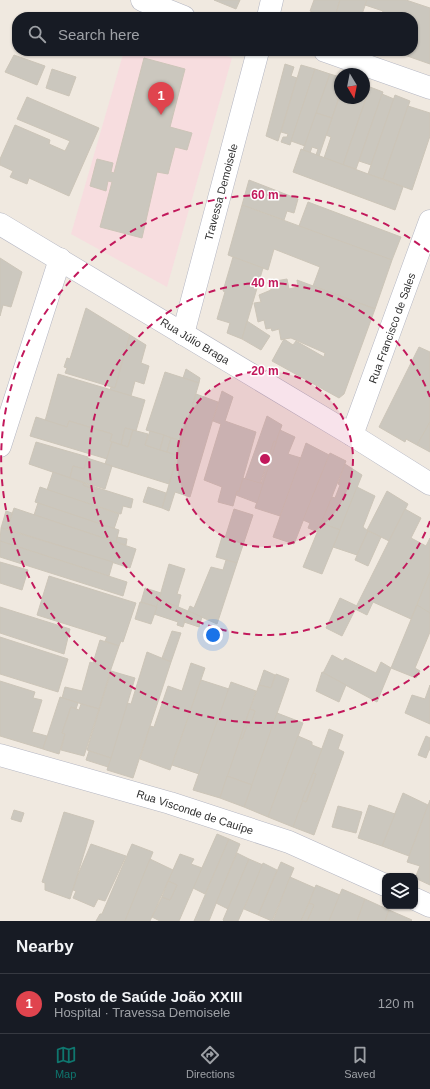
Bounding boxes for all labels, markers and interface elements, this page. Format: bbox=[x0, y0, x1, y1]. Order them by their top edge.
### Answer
search box bbox=[12, 12, 418, 56]
icon: search bbox=[26, 23, 48, 45]
text: Search here bbox=[58, 26, 140, 43]
north arrow bbox=[334, 68, 370, 104]
pin: 1 bbox=[148, 82, 174, 115]
street label: Travessa Demoisele bbox=[202, 142, 240, 242]
text: 60 m bbox=[251, 188, 279, 202]
street label: Rua Francisco de Sales bbox=[366, 271, 418, 385]
text: 40 m bbox=[251, 276, 279, 290]
street label: Rua Júlio Braga bbox=[158, 316, 232, 367]
text: 20 m bbox=[251, 364, 279, 378]
centre of rings bbox=[258, 452, 272, 466]
your location bbox=[203, 625, 223, 645]
street label: Rua Visconde de Cauípe bbox=[135, 787, 255, 837]
map controls bbox=[382, 873, 418, 909]
button: layers bbox=[382, 873, 418, 909]
text: Nearby bbox=[16, 937, 74, 956]
text: Posto de Saúde João XXIII bbox=[54, 988, 242, 1005]
text: 1 bbox=[25, 996, 33, 1011]
text: 120 m bbox=[378, 996, 414, 1011]
text: Hospital · Travessa Demoisele bbox=[54, 1005, 230, 1020]
tab: Map bbox=[55, 1044, 77, 1080]
tab: Directions bbox=[186, 1044, 235, 1080]
tab: Saved bbox=[344, 1044, 375, 1080]

